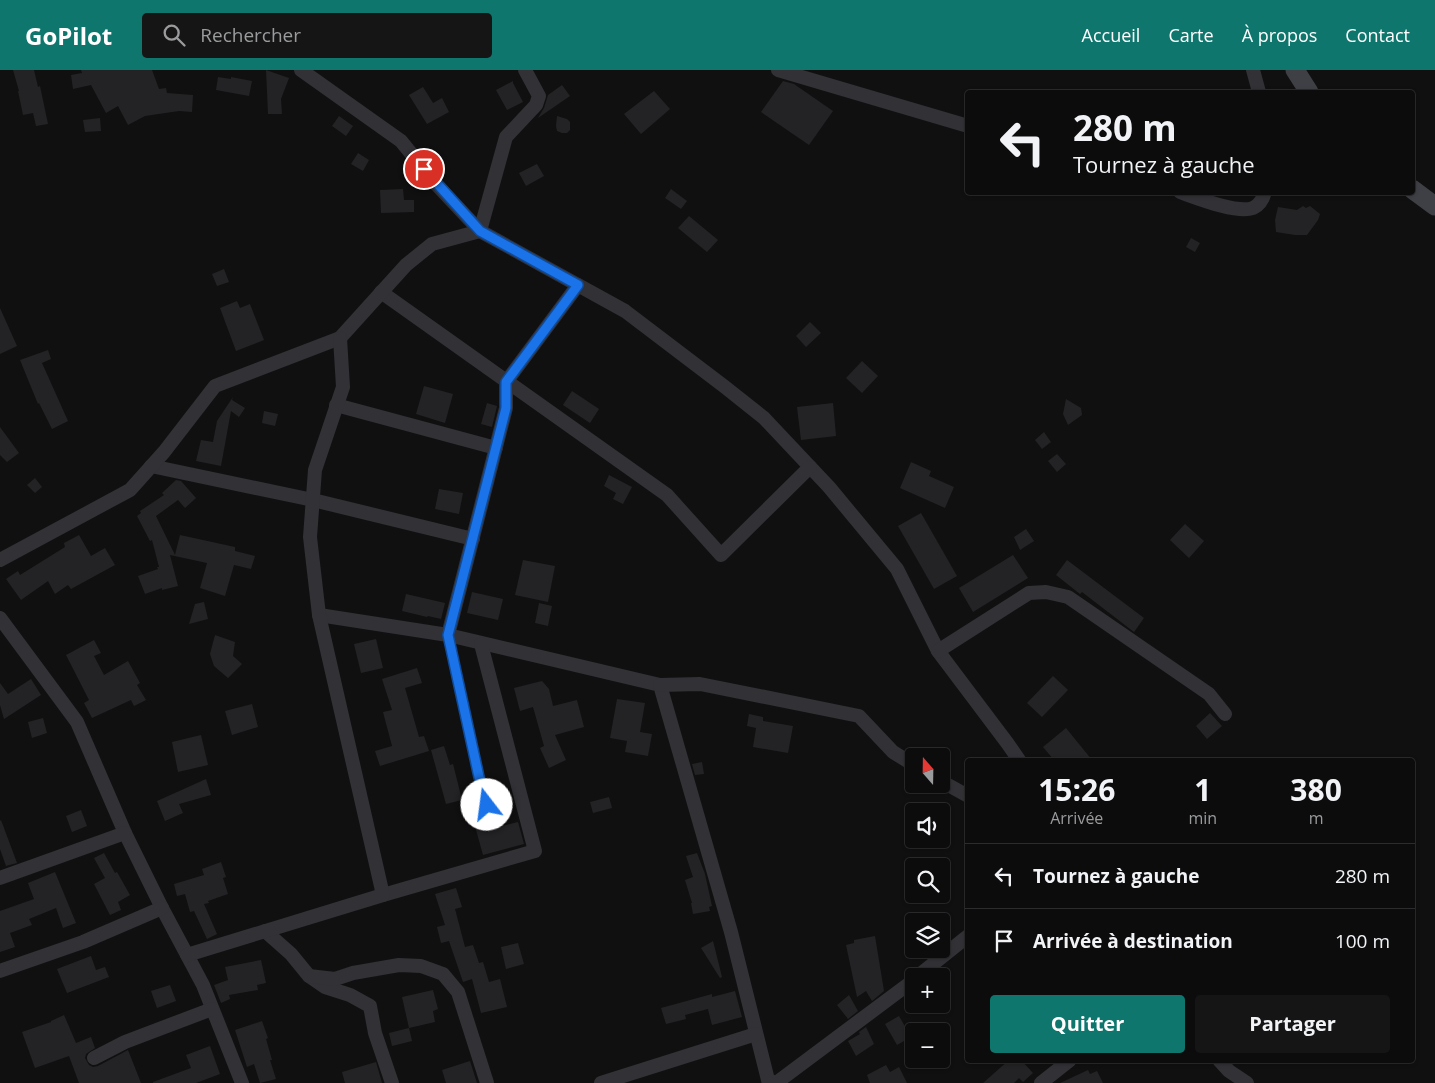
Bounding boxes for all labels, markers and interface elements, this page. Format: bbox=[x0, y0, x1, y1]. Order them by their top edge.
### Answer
search box bbox=[142, 13, 492, 58]
text: GoPilot bbox=[25, 19, 112, 52]
icon: search bbox=[160, 21, 188, 49]
text: Rechercher bbox=[200, 22, 301, 48]
text: Accueil bbox=[1082, 23, 1140, 47]
text: Carte bbox=[1168, 23, 1214, 47]
text: À propos bbox=[1242, 23, 1317, 47]
text: Contact bbox=[1345, 23, 1410, 47]
text: 280 m bbox=[1073, 104, 1177, 151]
icon: left bbox=[990, 110, 1055, 175]
pin bbox=[403, 148, 445, 190]
text: Tournez à gauche bbox=[1073, 149, 1255, 179]
icon: arrive bbox=[410, 155, 438, 183]
north arrow bbox=[905, 748, 950, 792]
map controls bbox=[905, 748, 950, 1068]
text: 15:26 bbox=[1038, 769, 1115, 810]
text: 1 bbox=[1194, 769, 1211, 810]
text: 380 bbox=[1290, 769, 1342, 810]
position arrow bbox=[460, 778, 512, 830]
button: sound bbox=[905, 803, 950, 848]
text: Arrivée bbox=[1050, 807, 1103, 829]
text: min bbox=[1189, 807, 1217, 829]
text: m bbox=[1309, 807, 1324, 829]
button: search bbox=[905, 858, 950, 903]
icon: left bbox=[990, 862, 1018, 890]
text: Tournez à gauche bbox=[1033, 863, 1199, 889]
text: 280 m bbox=[1335, 863, 1390, 889]
button: layers bbox=[905, 913, 950, 958]
icon: arrive bbox=[990, 927, 1018, 955]
text: Arrivée à destination bbox=[1033, 928, 1233, 954]
text: 100 m bbox=[1335, 928, 1390, 954]
button: + bbox=[905, 968, 950, 1013]
button: Quitter bbox=[990, 995, 1185, 1053]
button: Partager bbox=[1195, 995, 1390, 1053]
button: − bbox=[905, 1023, 950, 1068]

